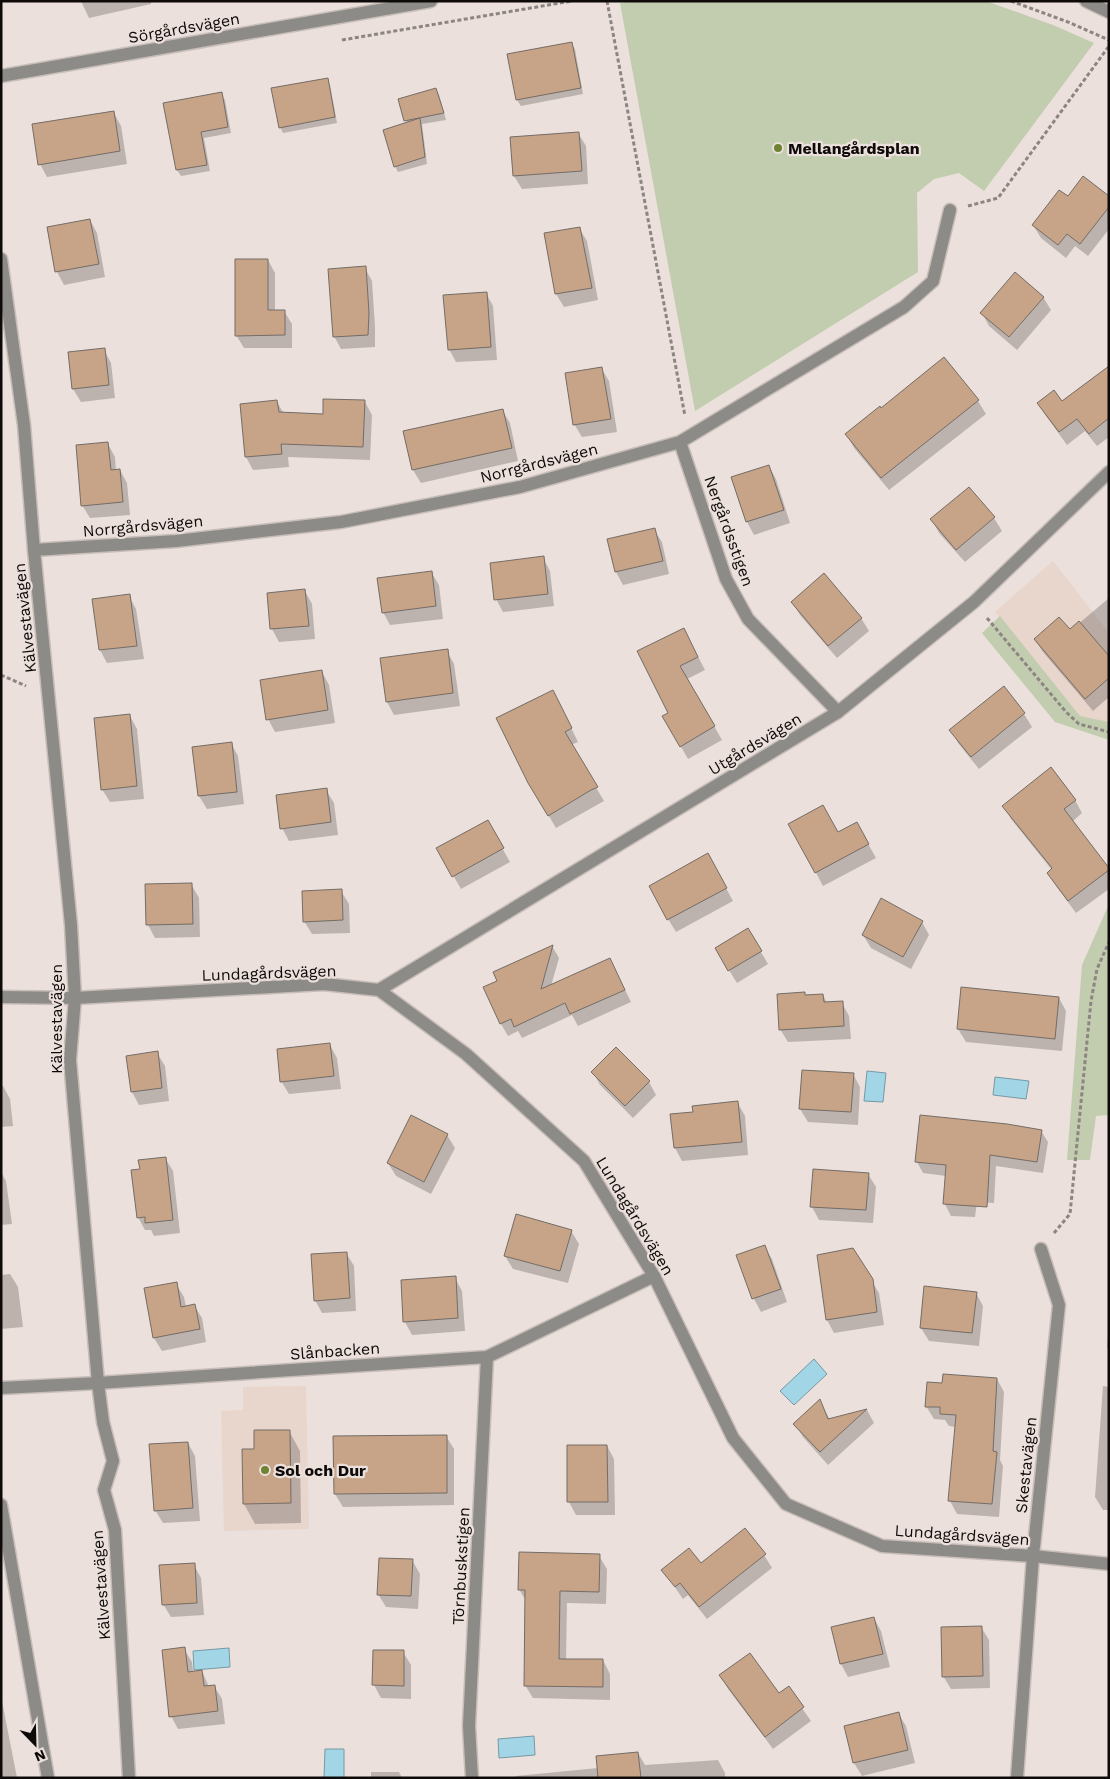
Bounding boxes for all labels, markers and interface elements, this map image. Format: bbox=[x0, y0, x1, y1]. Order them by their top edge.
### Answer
street label: Sörgårdsvägen bbox=[127, 9, 241, 47]
place label: Mellangårdsplan bbox=[788, 139, 920, 158]
marker: Mellangårdsplan bbox=[772, 142, 784, 154]
street label: Norrgårdsvägen bbox=[478, 439, 600, 487]
street label: Nergårdsstigen bbox=[700, 473, 758, 589]
street label: Norrgårdsvägen bbox=[82, 511, 204, 541]
street label: Kälvestavägen bbox=[10, 562, 40, 674]
street label: Utgårdsvägen bbox=[705, 709, 805, 779]
street label: Lundagårdsvägen bbox=[201, 961, 337, 985]
street label: Kälvestavägen bbox=[47, 964, 66, 1074]
street label: Lundagårdsvägen bbox=[592, 1153, 678, 1279]
street label: Slånbacken bbox=[289, 1338, 381, 1364]
street label: Skestavägen bbox=[1011, 1416, 1041, 1514]
place label: Sol och Dur bbox=[275, 1461, 366, 1480]
marker: Sol och Dur bbox=[259, 1464, 271, 1476]
street label: Törnbuskstigen bbox=[448, 1506, 474, 1626]
street label: Lundagårdsvägen bbox=[894, 1521, 1030, 1549]
street label: Kälvestavägen bbox=[88, 1529, 114, 1641]
north arrow bbox=[10, 1719, 60, 1769]
text: N bbox=[32, 1747, 48, 1765]

